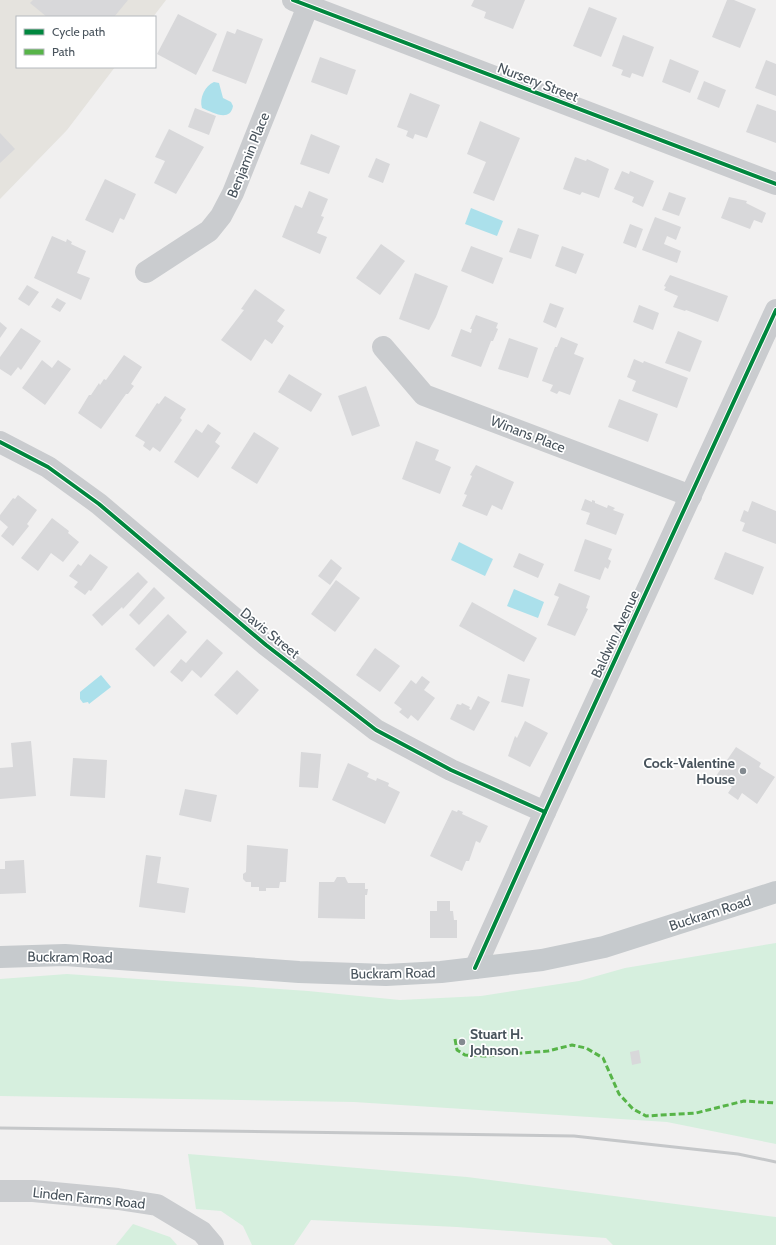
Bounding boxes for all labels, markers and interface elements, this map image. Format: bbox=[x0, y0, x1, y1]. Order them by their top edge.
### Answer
legend bbox=[16, 16, 156, 68]
text: Cycle path bbox=[52, 24, 105, 39]
text: Path bbox=[52, 44, 75, 59]
street label: Nursery Street bbox=[495, 58, 581, 106]
street label: Benjamin Place bbox=[223, 110, 273, 200]
street label: Winans Place bbox=[488, 411, 568, 457]
street label: Baldwin Avenue bbox=[587, 587, 643, 681]
street label: Davis Street bbox=[237, 604, 304, 663]
place label: Cock-Valentine House bbox=[643, 754, 735, 788]
marker: Cock-Valentine House bbox=[738, 766, 748, 776]
street label: Buckram Road bbox=[667, 891, 753, 935]
street label: Buckram Road bbox=[27, 947, 113, 967]
street label: Buckram Road bbox=[350, 963, 436, 983]
place label: Stuart H. Johnson bbox=[469, 1025, 523, 1059]
marker: Stuart H. Johnson bbox=[457, 1037, 467, 1047]
street label: Linden Farms Road bbox=[32, 1183, 146, 1213]

